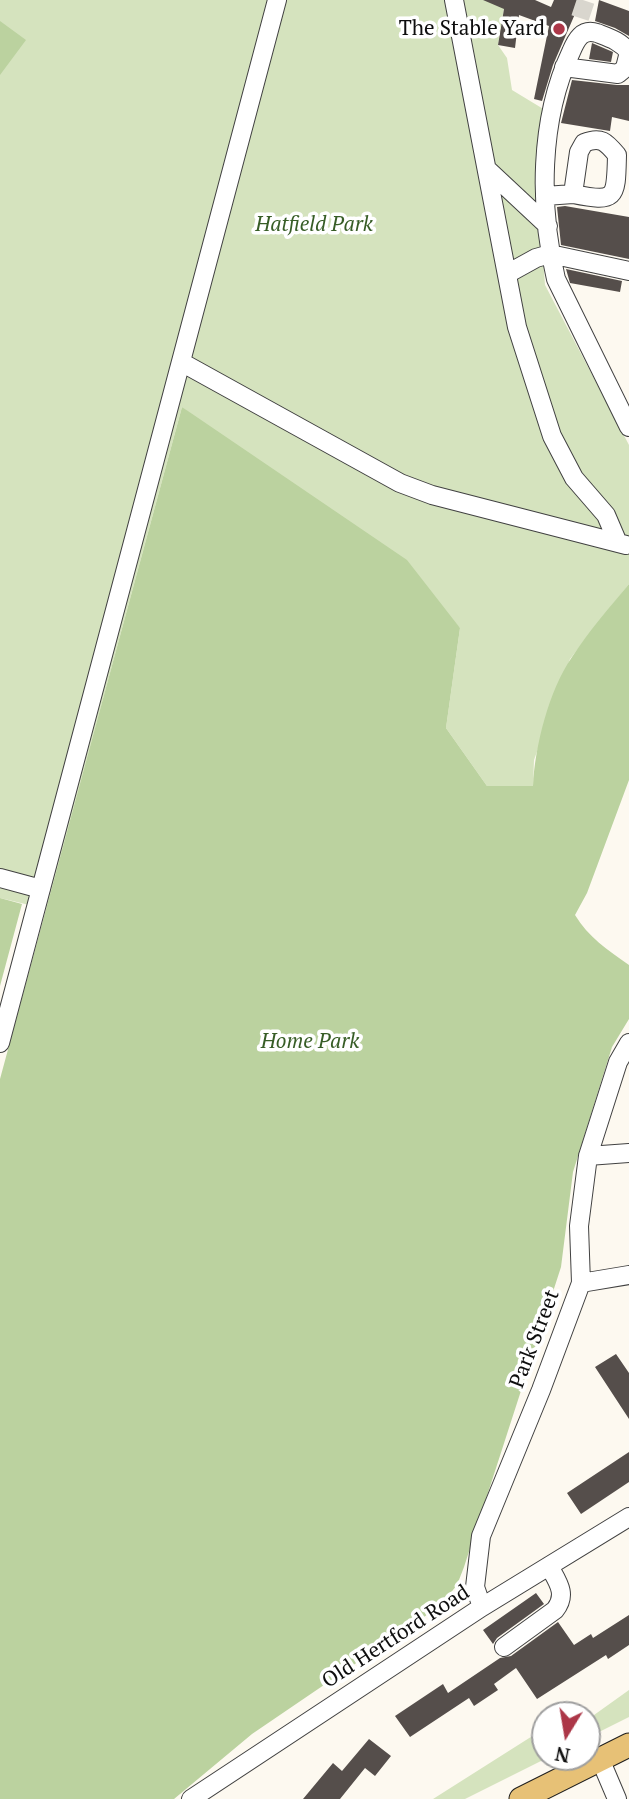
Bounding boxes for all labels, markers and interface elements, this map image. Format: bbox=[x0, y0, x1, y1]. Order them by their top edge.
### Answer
place label: The Stable Yard bbox=[399, 16, 545, 42]
marker: The Stable Yard bbox=[551, 21, 567, 37]
park label: Hatfield Park bbox=[255, 212, 373, 238]
park label: Home Park bbox=[261, 1029, 359, 1055]
street label: Park Street bbox=[505, 1286, 565, 1392]
street label: Old Hertford Road bbox=[318, 1580, 474, 1694]
north arrow bbox=[531, 1701, 601, 1771]
text: N bbox=[553, 1741, 572, 1769]

